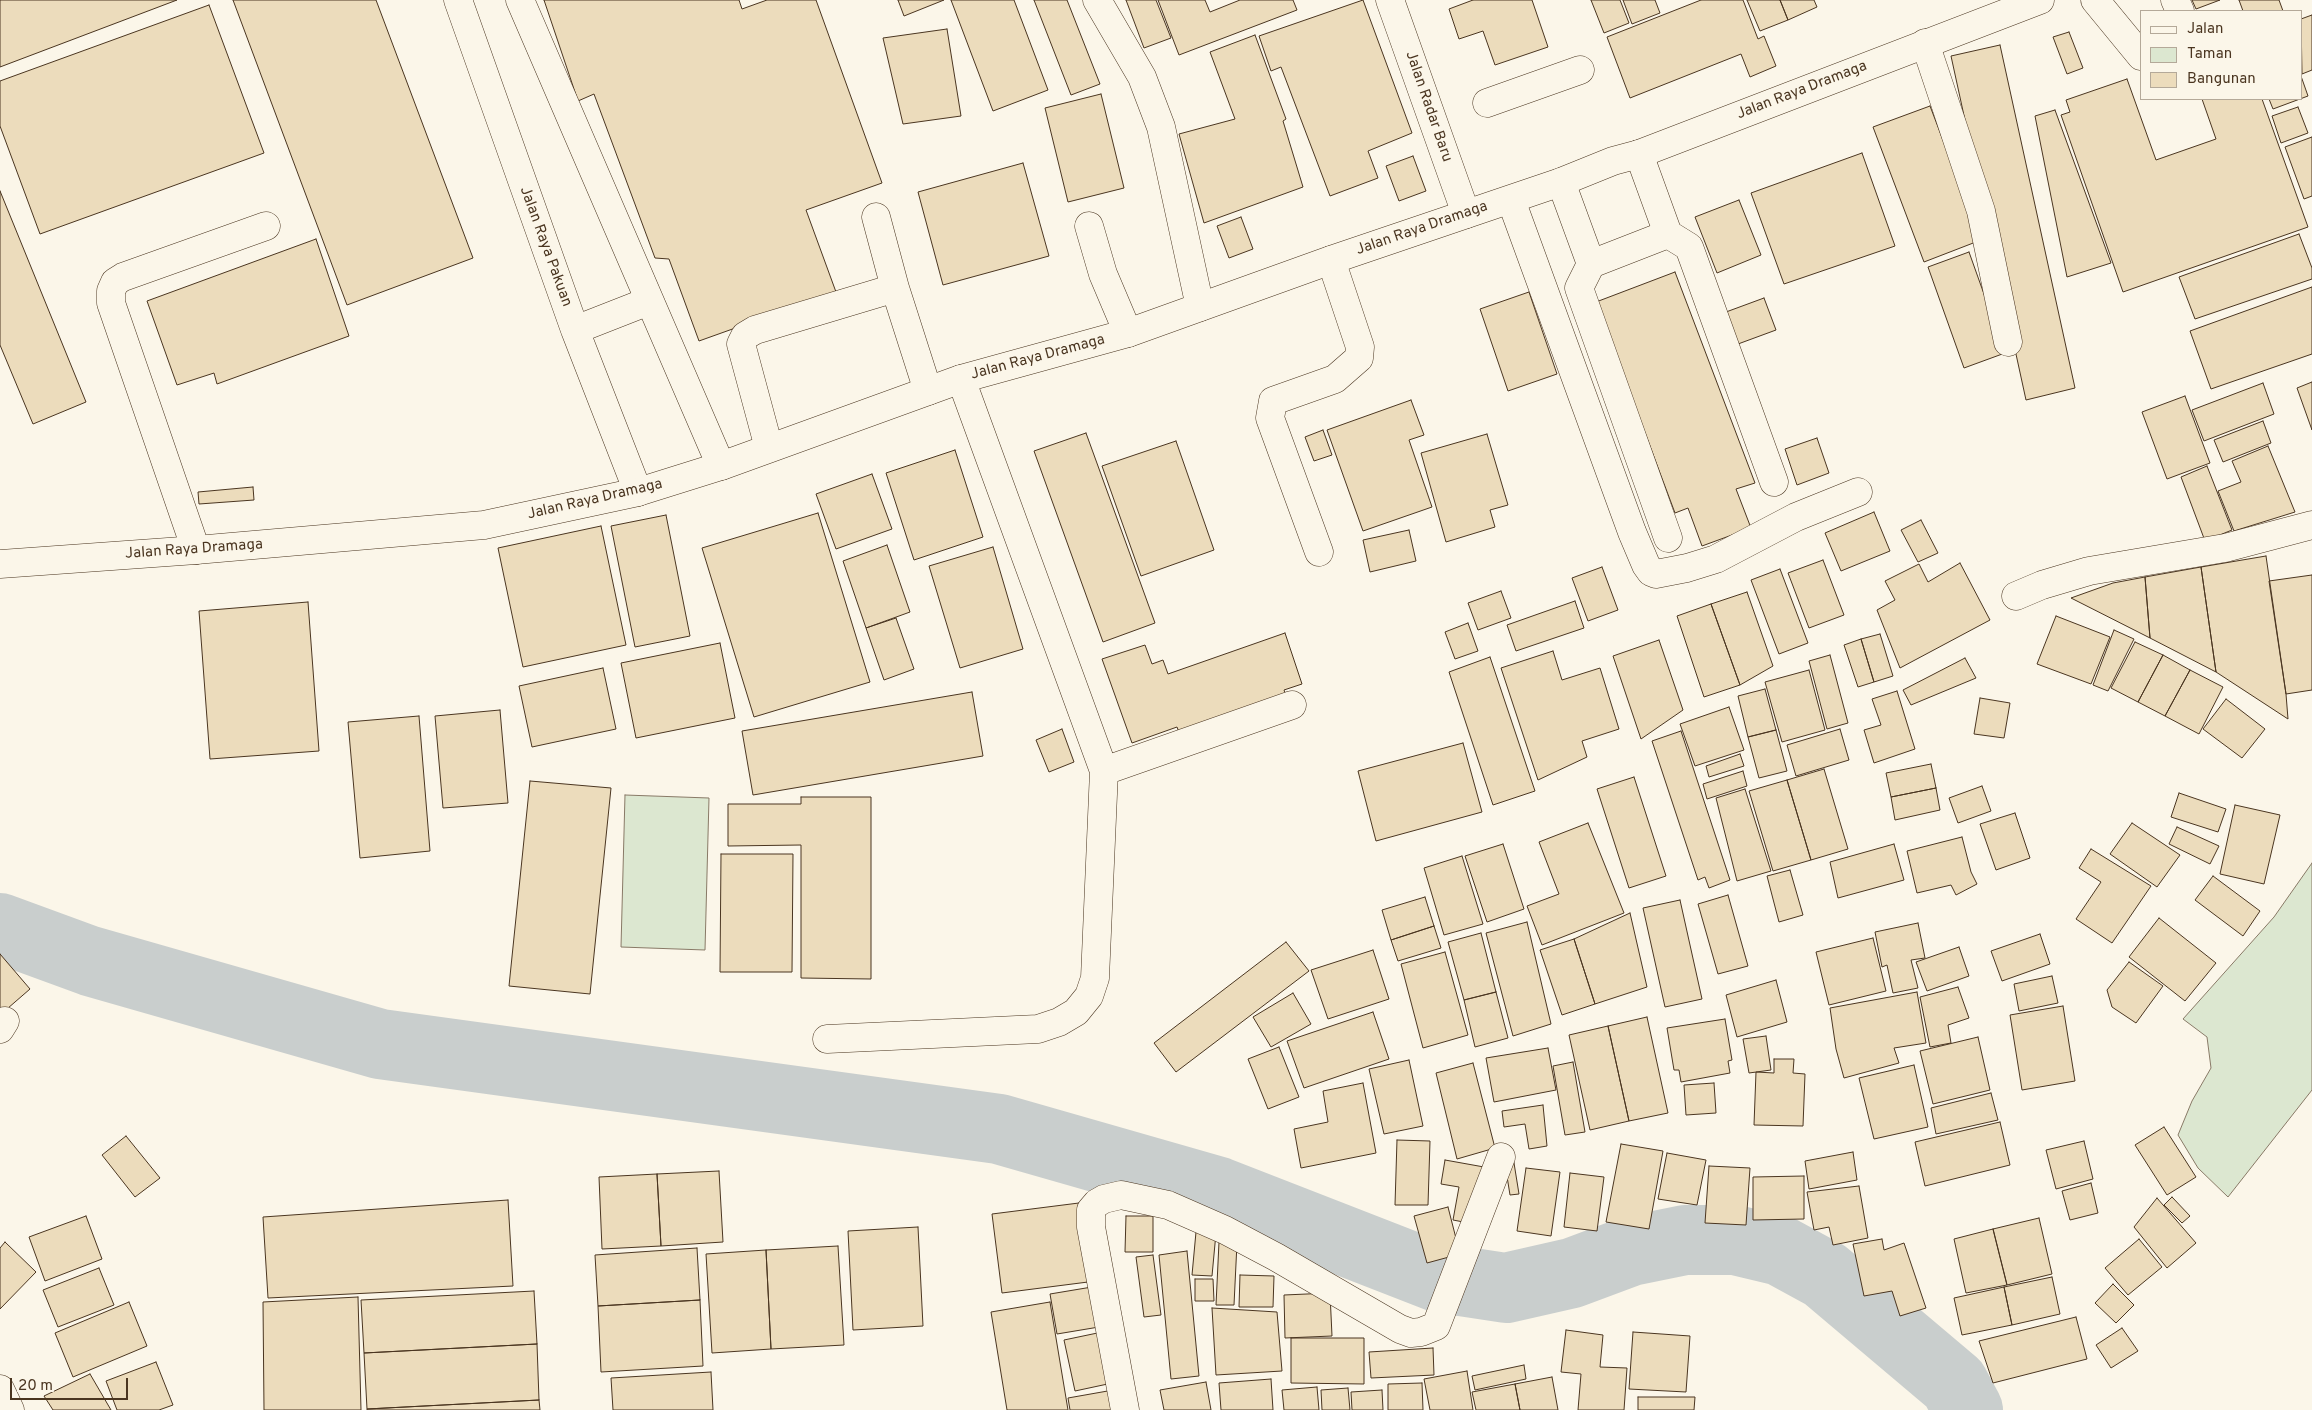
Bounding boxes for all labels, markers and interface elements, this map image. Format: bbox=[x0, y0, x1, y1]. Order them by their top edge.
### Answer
legend bbox=[2140, 10, 2302, 100]
text: Jalan bbox=[2187, 20, 2224, 39]
text: Taman bbox=[2187, 45, 2232, 64]
street label: Jalan Radar Baru bbox=[1401, 49, 1455, 165]
street label: Jalan Raya Dramaga bbox=[1734, 58, 1870, 124]
text: Bangunan bbox=[2187, 70, 2256, 89]
street label: Jalan Raya Pakuan bbox=[515, 184, 575, 310]
street label: Jalan Raya Dramaga bbox=[1354, 198, 1490, 260]
street label: Jalan Raya Dramaga bbox=[969, 331, 1107, 385]
street label: Jalan Raya Dramaga bbox=[526, 476, 664, 524]
street label: Jalan Raya Dramaga bbox=[125, 536, 263, 564]
scale bar bbox=[12, 1368, 130, 1400]
text: 20 m bbox=[18, 1377, 53, 1396]

